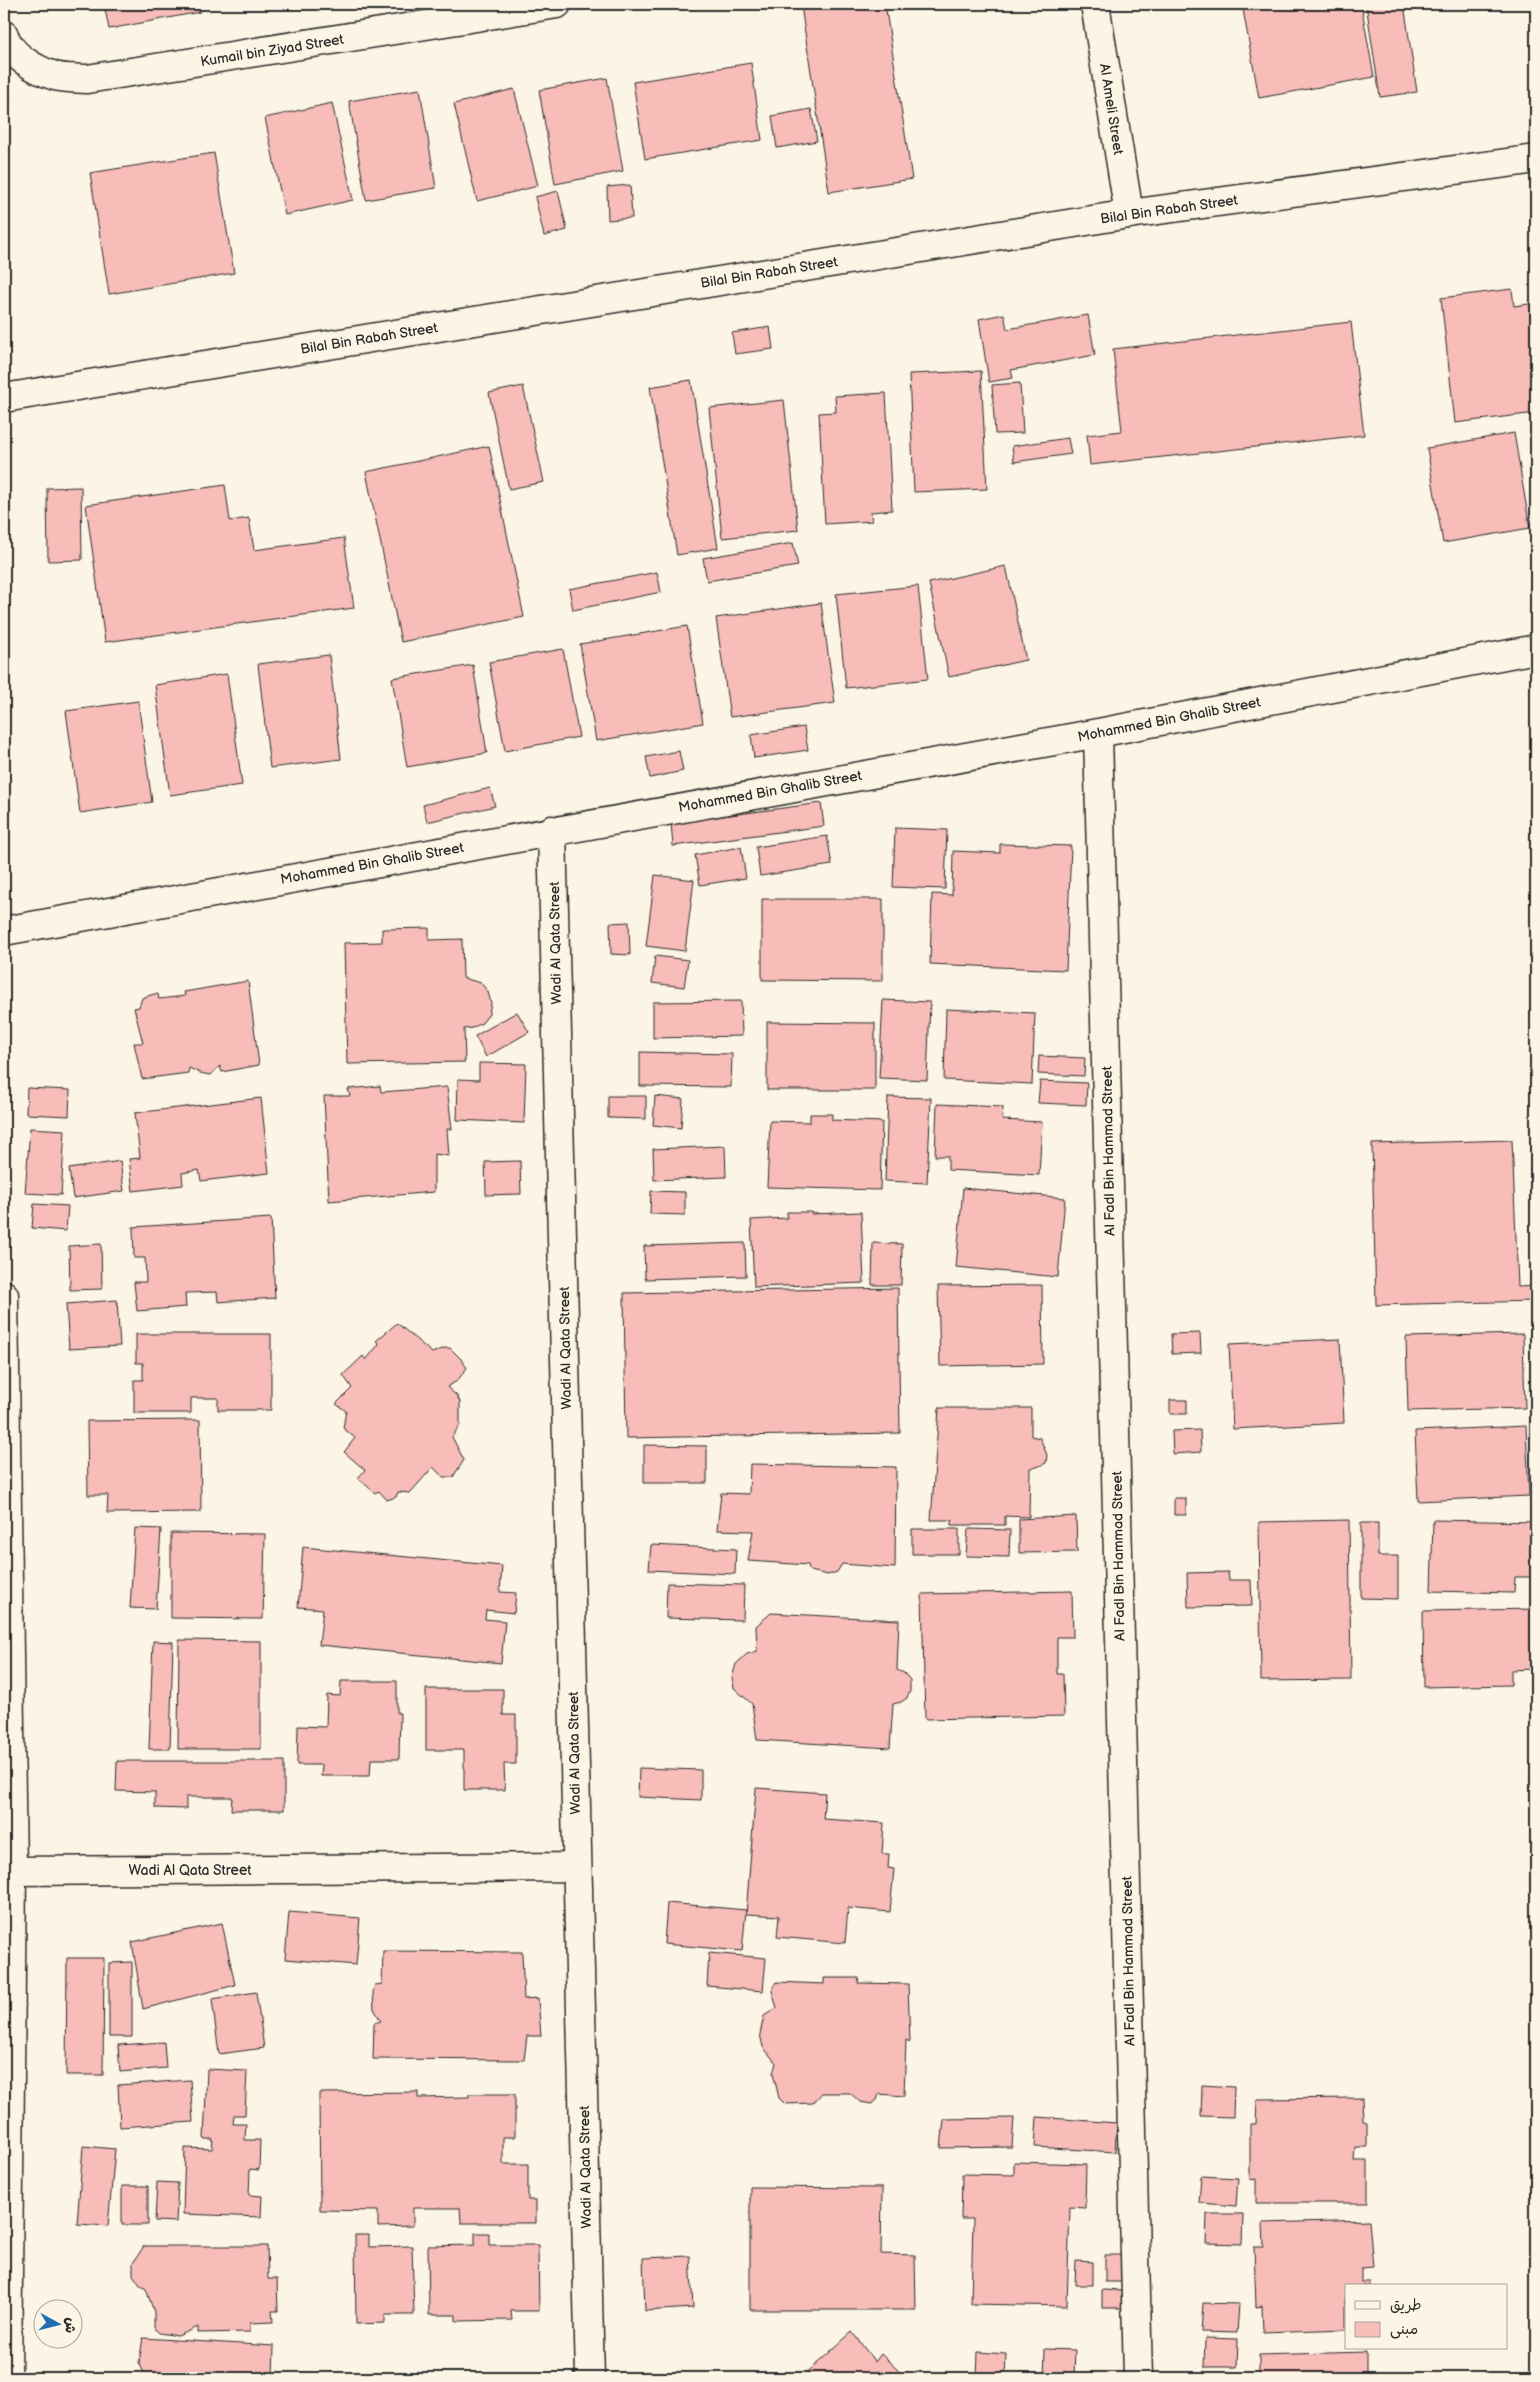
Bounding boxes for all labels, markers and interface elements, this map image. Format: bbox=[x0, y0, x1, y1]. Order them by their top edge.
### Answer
street label: Kumail bin Ziyad Street bbox=[199, 31, 346, 70]
street label: Al Ameli Street bbox=[1096, 62, 1127, 157]
street label: Bilal Bin Rabah Street bbox=[1099, 191, 1240, 228]
street label: Bilal Bin Rabah Street bbox=[699, 253, 840, 292]
street label: Bilal Bin Rabah Street bbox=[299, 319, 440, 358]
street label: Mohammed Bin Ghalib Street bbox=[1076, 693, 1263, 746]
street label: Mohammed Bin Ghalib Street bbox=[677, 767, 864, 816]
street label: Mohammed Bin Ghalib Street bbox=[279, 839, 466, 888]
street label: Wadi Al Qata Street bbox=[546, 881, 565, 1005]
street label: Al Fadl Bin Hammad Street bbox=[1099, 1065, 1118, 1236]
street label: Wadi Al Qata Street bbox=[556, 1286, 575, 1410]
street label: Al Fadl Bin Hammad Street bbox=[1109, 1470, 1128, 1641]
street label: Wadi Al Qata Street bbox=[565, 1691, 584, 1815]
street label: Wadi Al Qata Street bbox=[129, 1862, 252, 1879]
street label: Al Fadl Bin Hammad Street bbox=[1119, 1875, 1138, 2046]
street label: Wadi Al Qata Street bbox=[576, 2105, 595, 2229]
legend bbox=[1345, 2284, 1508, 2350]
text: طريق bbox=[1390, 2296, 1422, 2315]
north arrow bbox=[32, 2300, 82, 2350]
text: ش bbox=[61, 2317, 80, 2334]
text: مبنى bbox=[1390, 2320, 1418, 2339]

